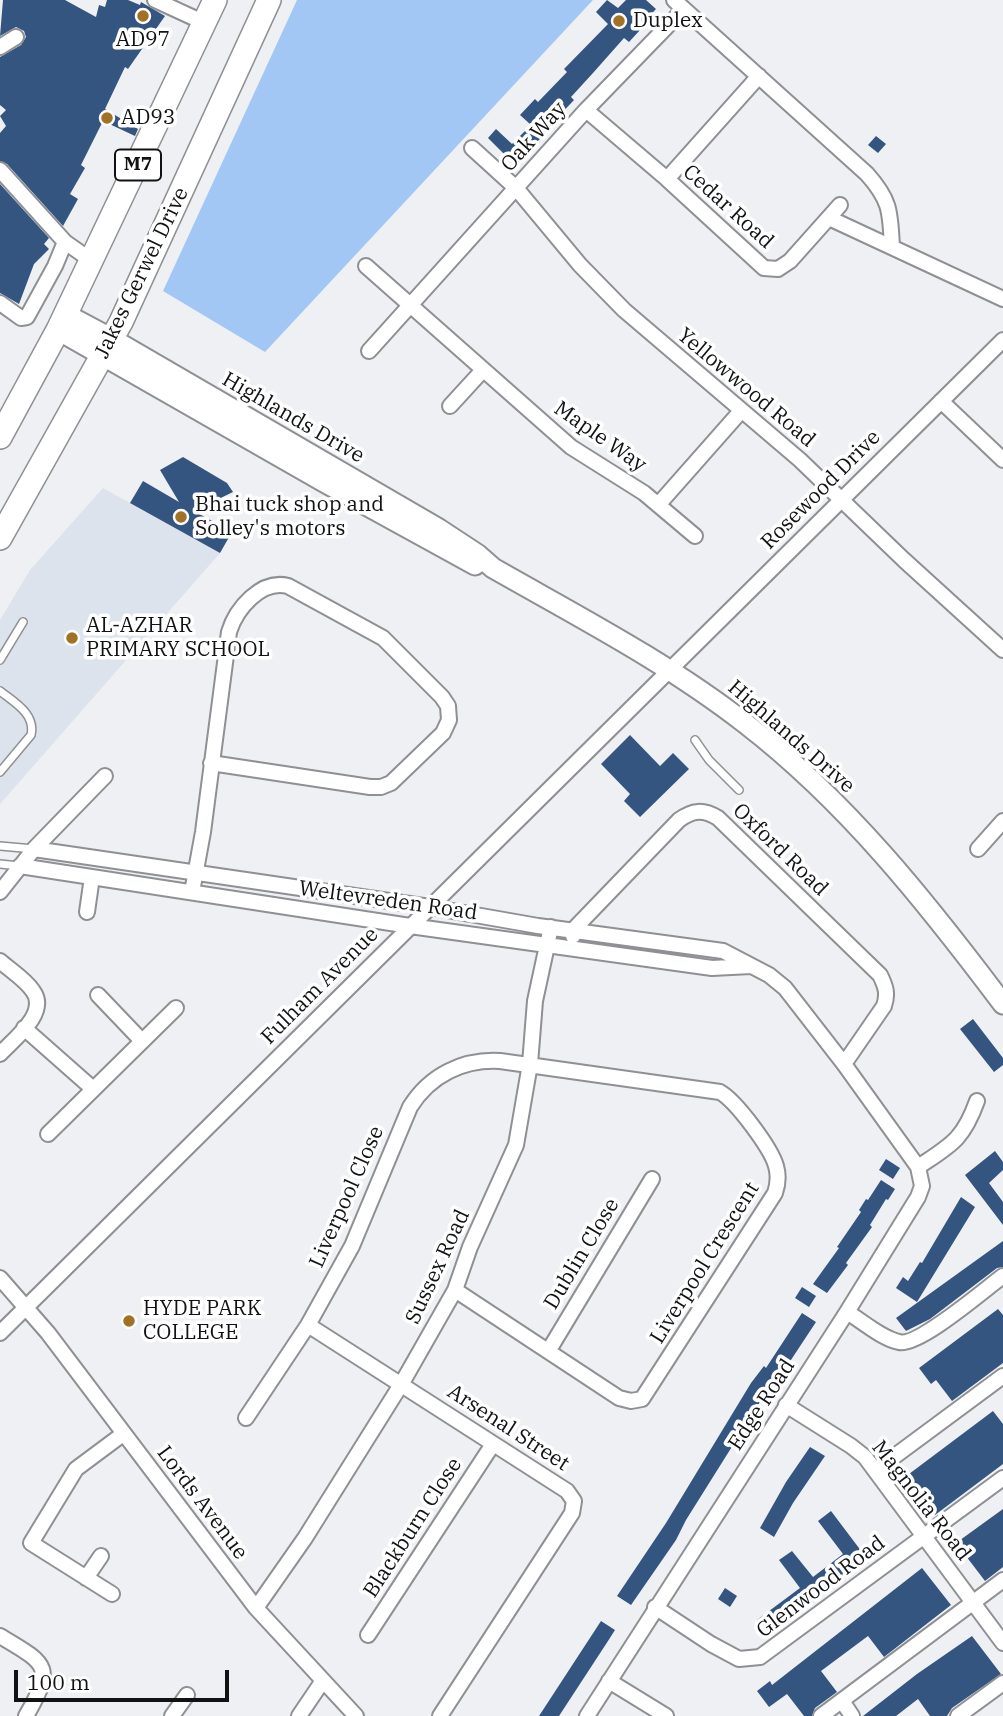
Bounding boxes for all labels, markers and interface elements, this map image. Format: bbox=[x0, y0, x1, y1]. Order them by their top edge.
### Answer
marker: AD97 bbox=[135, 8, 151, 24]
place label: Duplex bbox=[633, 8, 703, 34]
marker: Duplex bbox=[611, 13, 627, 29]
place label: AD97 bbox=[116, 27, 170, 53]
street label: Oak Way bbox=[496, 97, 572, 177]
place label: AD93 bbox=[121, 105, 175, 131]
marker: AD93 bbox=[99, 110, 115, 126]
road number: M7 bbox=[115, 150, 161, 181]
street label: Cedar Road bbox=[677, 160, 779, 254]
street label: Jakes Gerwel Drive bbox=[90, 183, 194, 363]
street label: Yellowwood Road bbox=[672, 323, 820, 453]
street label: Highlands Drive bbox=[218, 367, 368, 469]
street label: Maple Way bbox=[549, 396, 651, 478]
street label: Rosewood Drive bbox=[756, 425, 886, 555]
place label: Bhai tuck shop and Solley's motors bbox=[195, 492, 384, 542]
marker: Bhai tuck shop and Solley's motors bbox=[173, 509, 189, 525]
place label: AL-AZHAR PRIMARY SCHOOL bbox=[86, 613, 270, 663]
marker: AL-AZHAR PRIMARY SCHOOL bbox=[64, 630, 80, 646]
street label: Highlands Drive bbox=[722, 675, 860, 799]
street label: Oxford Road bbox=[727, 798, 833, 902]
street label: Weltevreden Road bbox=[297, 876, 479, 926]
street label: Fulham Avenue bbox=[256, 922, 384, 1050]
street label: Liverpool Close bbox=[305, 1122, 389, 1272]
street label: Liverpool Crescent bbox=[645, 1178, 765, 1348]
street label: Dublin Close bbox=[539, 1194, 625, 1314]
street label: Sussex Road bbox=[400, 1206, 476, 1328]
place label: HYDE PARK COLLEGE bbox=[143, 1296, 262, 1346]
marker: HYDE PARK COLLEGE bbox=[121, 1313, 137, 1329]
street label: Edge Road bbox=[723, 1355, 801, 1455]
street label: Arsenal Street bbox=[442, 1379, 574, 1477]
street label: Magnolia Road bbox=[866, 1436, 976, 1566]
street label: Lords Avenue bbox=[151, 1441, 253, 1565]
street label: Blackburn Close bbox=[358, 1453, 468, 1603]
street label: Glenwood Road bbox=[752, 1531, 890, 1643]
scale bar bbox=[18, 1656, 233, 1700]
text: 100 m bbox=[27, 1668, 90, 1696]

